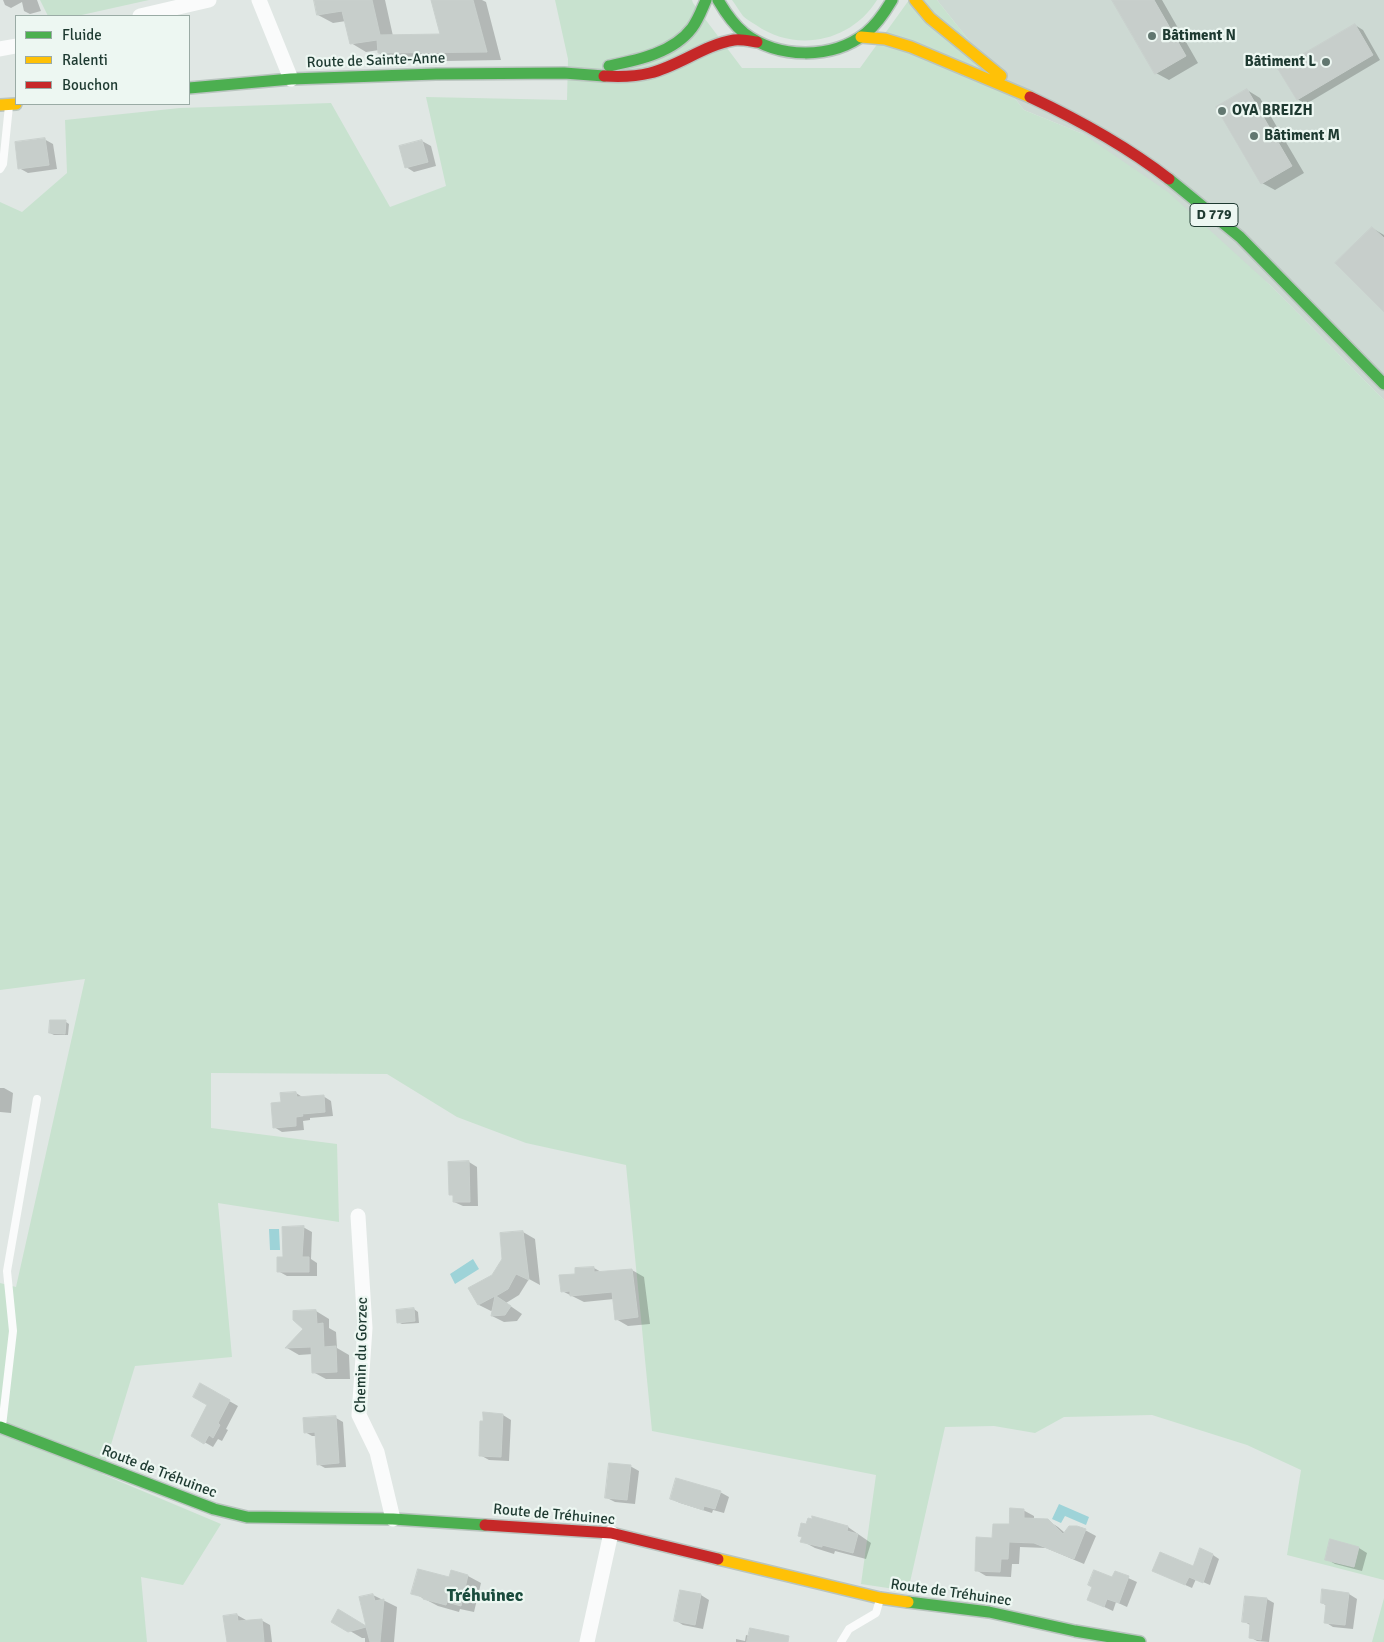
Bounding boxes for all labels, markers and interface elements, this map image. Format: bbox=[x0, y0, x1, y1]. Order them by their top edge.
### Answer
legend bbox=[15, 15, 190, 105]
text: Fluide bbox=[62, 26, 102, 44]
place label: Bâtiment N bbox=[1162, 27, 1236, 45]
marker: Bâtiment N bbox=[1146, 30, 1158, 42]
street label: Route de Sainte-Anne bbox=[306, 50, 446, 72]
text: Ralenti bbox=[62, 51, 108, 69]
place label: Bâtiment L bbox=[1245, 53, 1316, 71]
marker: Bâtiment L bbox=[1320, 56, 1332, 68]
text: Bouchon bbox=[62, 76, 118, 94]
place label: OYA BREIZH bbox=[1232, 102, 1313, 120]
marker: OYA BREIZH bbox=[1216, 105, 1228, 117]
place label: Bâtiment M bbox=[1264, 127, 1340, 145]
marker: Bâtiment M bbox=[1248, 130, 1260, 142]
road number: D 779 bbox=[1190, 204, 1238, 226]
street label: Chemin du Gorzec bbox=[352, 1297, 372, 1413]
street label: Route de Tréhuinec bbox=[99, 1442, 219, 1502]
street label: Route de Tréhuinec bbox=[492, 1501, 616, 1529]
street label: Route de Tréhuinec bbox=[889, 1576, 1013, 1610]
district label: Tréhuinec bbox=[447, 1585, 523, 1607]

